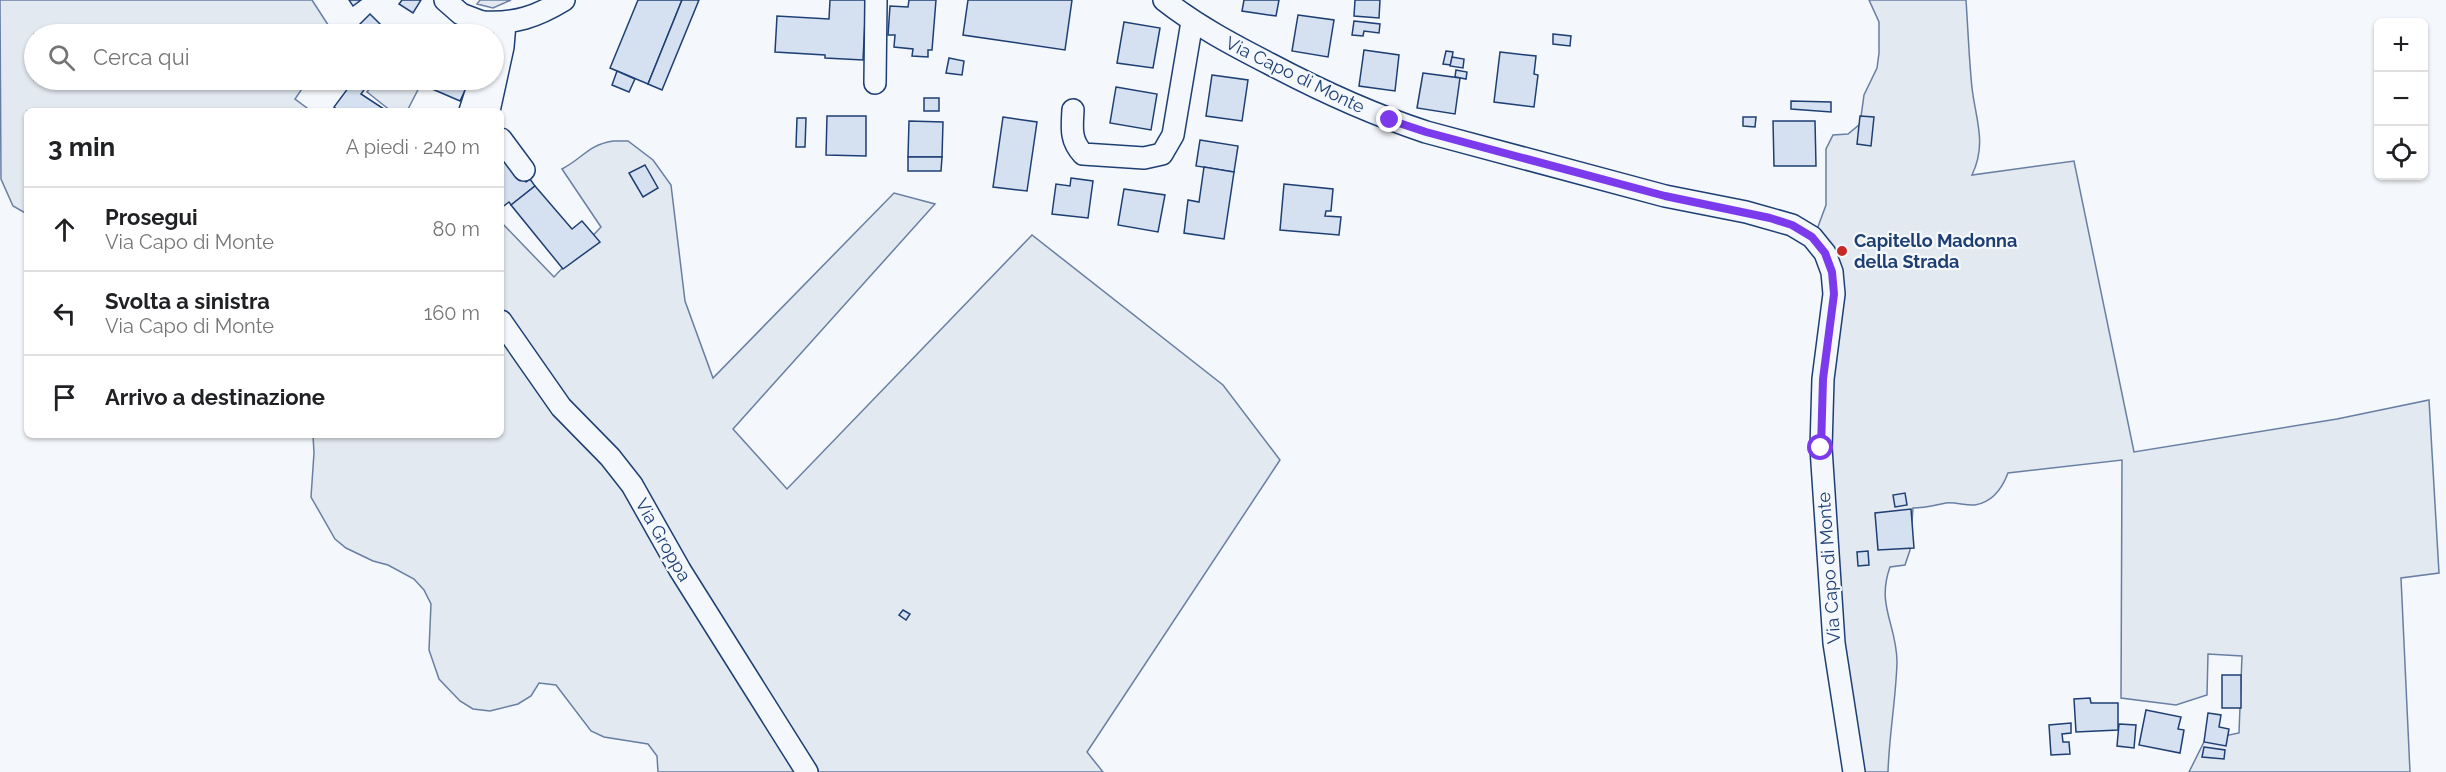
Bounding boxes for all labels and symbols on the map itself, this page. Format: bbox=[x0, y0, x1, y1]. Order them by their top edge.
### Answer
street label: Via Capo di Monte bbox=[1222, 32, 1369, 117]
route end bbox=[1376, 106, 1402, 132]
place label: Capitello Madonna della Strada bbox=[1854, 230, 2017, 272]
marker: Capitello Madonna della Strada bbox=[1835, 244, 1849, 258]
route start bbox=[1807, 434, 1833, 460]
street label: Via Capo di Monte bbox=[1813, 491, 1844, 645]
street label: Via Groppa bbox=[631, 495, 696, 585]

